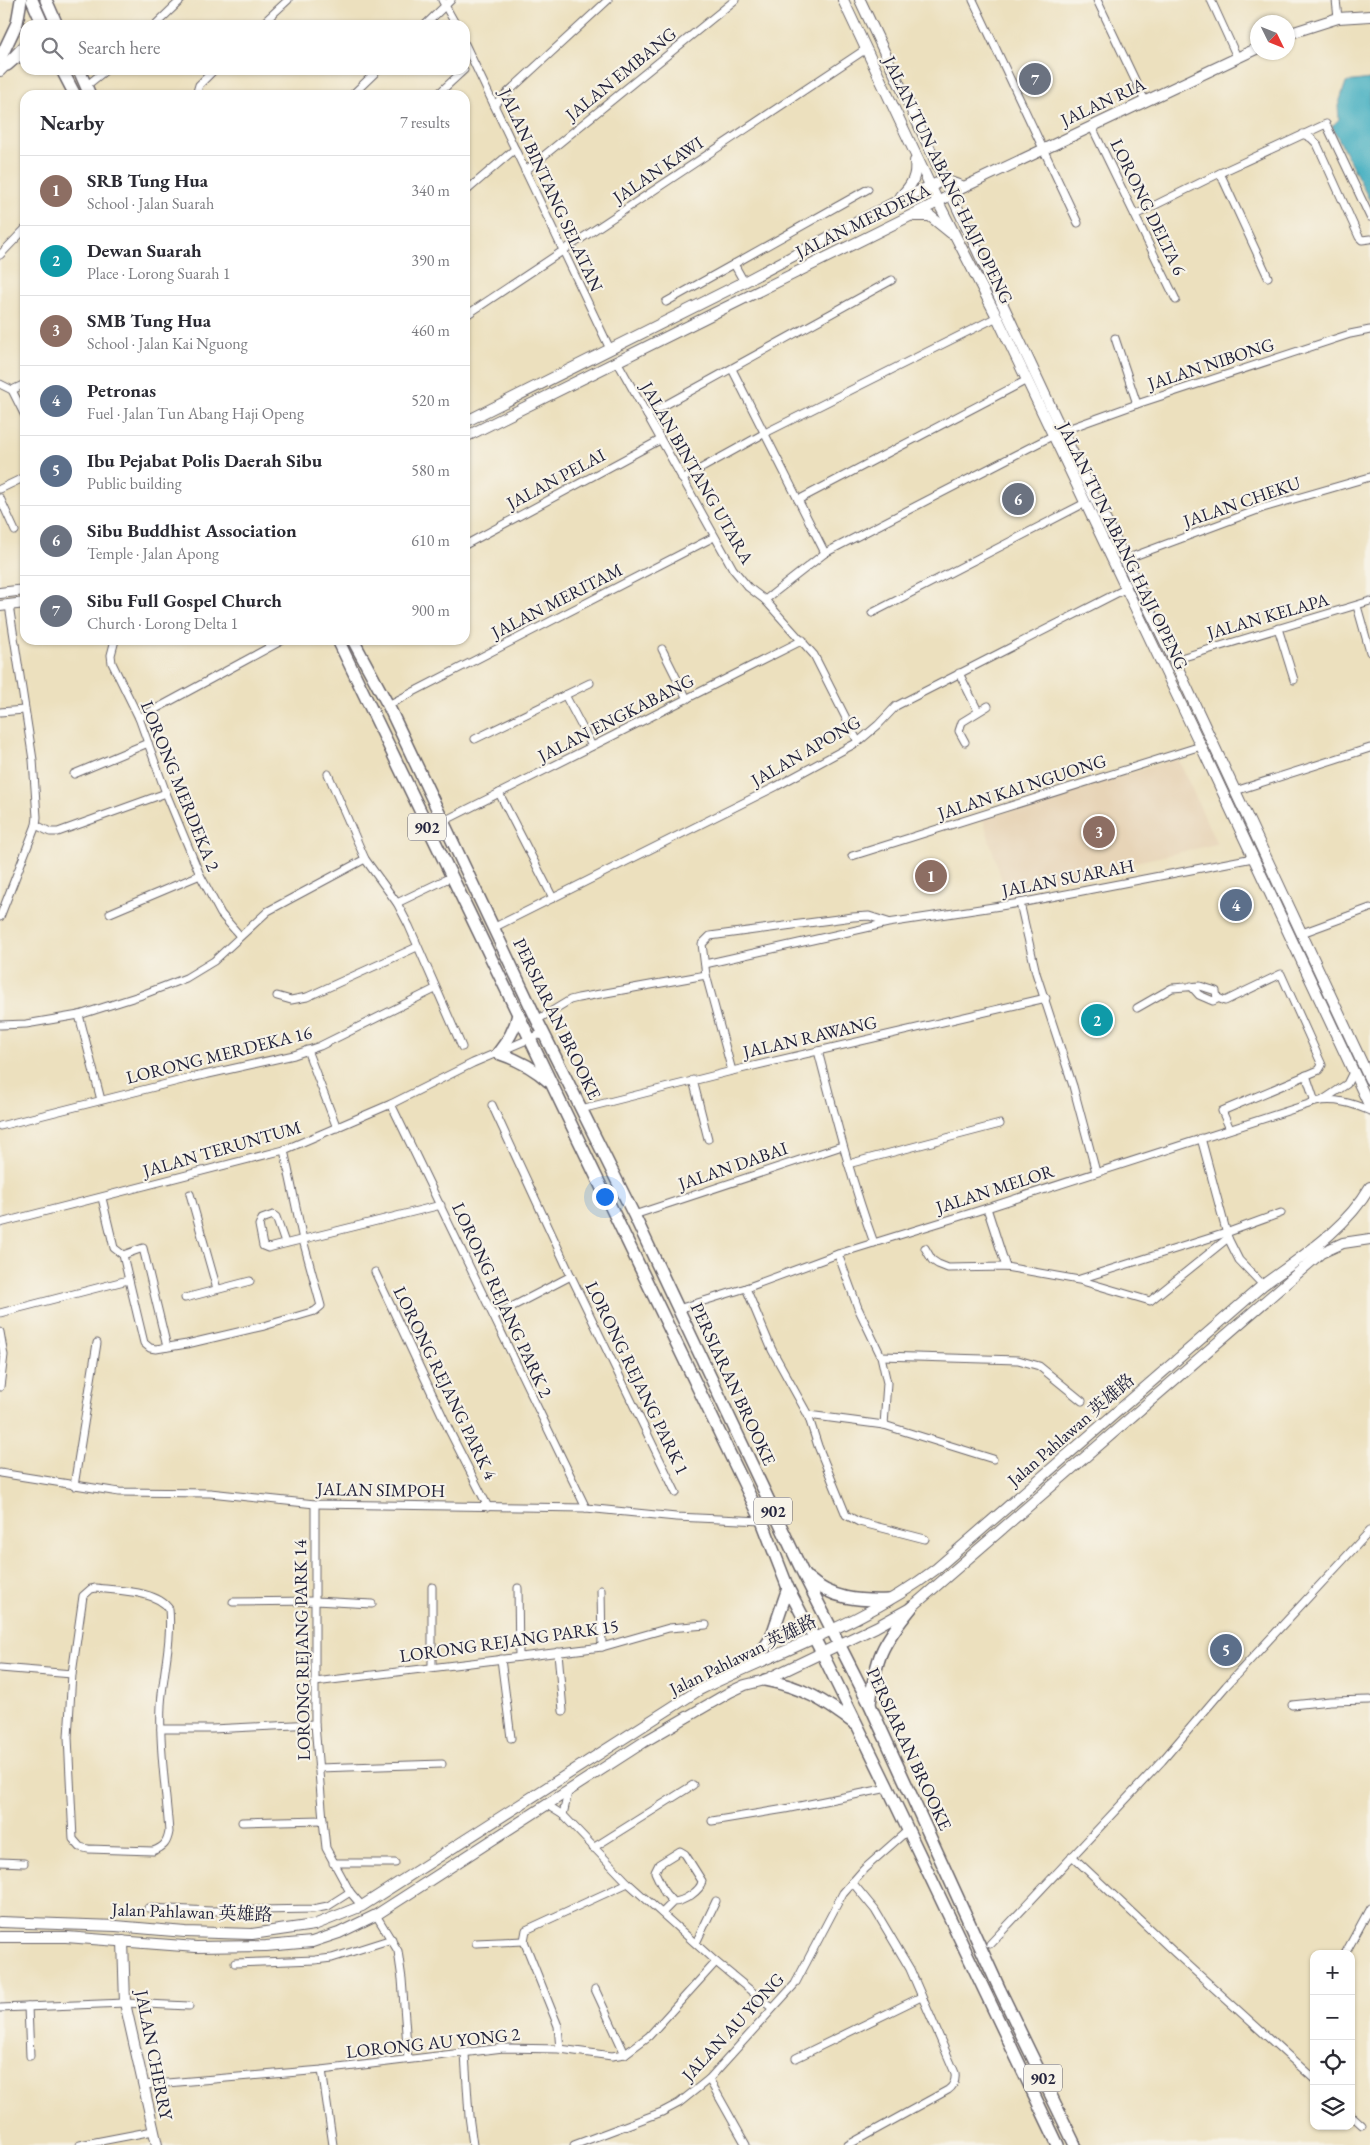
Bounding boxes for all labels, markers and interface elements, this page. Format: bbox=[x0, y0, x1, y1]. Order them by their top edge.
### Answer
north arrow bbox=[1250, 15, 1295, 60]
search box bbox=[20, 20, 470, 75]
street label: JALAN EMBANG bbox=[559, 22, 681, 127]
icon: search bbox=[38, 34, 66, 62]
text: Search here bbox=[78, 35, 160, 60]
street label: JALAN TUN ABANG HAJI OPENG bbox=[877, 50, 1019, 308]
pin: 7 bbox=[1019, 60, 1051, 98]
street label: JALAN RIA bbox=[1055, 72, 1149, 132]
street label: JALAN BINTANG SELATAN bbox=[493, 83, 609, 296]
text: Nearby bbox=[40, 109, 104, 136]
text: 7 results bbox=[400, 112, 450, 133]
street label: JALAN KAWI bbox=[606, 131, 707, 209]
street label: LORONG DELTA 6 bbox=[1105, 135, 1192, 279]
text: SRB Tung Hua bbox=[87, 168, 208, 193]
street label: JALAN MERDEKA bbox=[790, 178, 934, 264]
text: 1 bbox=[52, 180, 60, 201]
text: 340 m bbox=[411, 180, 450, 201]
text: School · Jalan Suarah bbox=[87, 193, 214, 214]
text: Dewan Suarah bbox=[87, 238, 202, 263]
text: 2 bbox=[52, 250, 60, 271]
text: 390 m bbox=[411, 250, 450, 271]
text: Place · Lorong Suarah 1 bbox=[87, 263, 230, 284]
text: SMB Tung Hua bbox=[87, 308, 211, 333]
text: 3 bbox=[52, 320, 60, 341]
text: 460 m bbox=[411, 320, 450, 341]
street label: JALAN NIBONG bbox=[1143, 332, 1277, 395]
text: School · Jalan Kai Nguong bbox=[87, 333, 248, 354]
street label: JALAN BINTANG UTARA bbox=[635, 376, 759, 568]
text: Petronas bbox=[87, 378, 156, 403]
text: 4 bbox=[52, 390, 60, 411]
text: 520 m bbox=[411, 390, 450, 411]
text: Fuel · Jalan Tun Abang Haji Openg bbox=[87, 403, 304, 424]
street label: JALAN TUN ABANG HAJI OPENG bbox=[1052, 416, 1194, 674]
street label: JALAN PELAI bbox=[501, 443, 609, 515]
text: Ibu Pejabat Polis Daerah Sibu bbox=[87, 448, 322, 473]
text: 5 bbox=[52, 460, 60, 481]
text: 580 m bbox=[411, 460, 450, 481]
street label: JALAN CHEKU bbox=[1178, 470, 1304, 533]
text: Public building bbox=[87, 473, 182, 494]
pin: 6 bbox=[1002, 480, 1034, 518]
text: Sibu Buddhist Association bbox=[87, 518, 297, 543]
text: 6 bbox=[52, 530, 60, 551]
text: 610 m bbox=[411, 530, 450, 551]
text: Temple · Jalan Apong bbox=[87, 543, 219, 564]
street label: JALAN MERITAM bbox=[486, 558, 626, 644]
street label: JALAN KELAPA bbox=[1202, 587, 1332, 644]
text: Sibu Full Gospel Church bbox=[87, 588, 282, 613]
text: 7 bbox=[52, 600, 60, 621]
text: 900 m bbox=[411, 600, 450, 621]
text: Church · Lorong Delta 1 bbox=[87, 613, 238, 634]
street label: JALAN ENGKABANG bbox=[532, 668, 698, 768]
street label: LORONG MERDEKA 2 bbox=[136, 697, 225, 875]
street label: JALAN APONG bbox=[745, 710, 865, 792]
street label: JALAN KAI NGUONG bbox=[933, 748, 1109, 825]
pin: 3 bbox=[1083, 813, 1115, 851]
road number: 902 bbox=[408, 814, 446, 840]
street label: JALAN SUARAH bbox=[998, 853, 1136, 902]
pin: 1 bbox=[915, 857, 947, 895]
pin: 4 bbox=[1220, 886, 1252, 924]
street label: PERSIARAN BROOKE bbox=[508, 934, 607, 1103]
pin: 2 bbox=[1081, 1001, 1113, 1039]
street label: JALAN RAWANG bbox=[739, 1010, 879, 1064]
street label: LORONG MERDEKA 16 bbox=[124, 1020, 314, 1089]
street label: JALAN TERUNTUM bbox=[138, 1115, 304, 1183]
street label: JALAN DABAI bbox=[673, 1136, 790, 1196]
street label: JALAN MELOR bbox=[931, 1159, 1057, 1219]
your location bbox=[592, 1184, 618, 1210]
street label: LORONG REJANG PARK 2 bbox=[447, 1199, 558, 1401]
street label: LORONG REJANG PARK 1 bbox=[581, 1277, 694, 1478]
street label: LORONG REJANG PARK 4 bbox=[389, 1282, 503, 1484]
street label: PERSIARAN BROOKE bbox=[686, 1299, 781, 1469]
street label: Jalan Pahlawan 英雄路 bbox=[1001, 1368, 1139, 1492]
street label: JALAN SIMPOH bbox=[315, 1477, 445, 1502]
road number: 902 bbox=[754, 1498, 792, 1524]
street label: LORONG REJANG PARK 14 bbox=[288, 1539, 315, 1761]
street label: Jalan Pahlawan 英雄路 bbox=[664, 1609, 820, 1701]
street label: LORONG REJANG PARK 15 bbox=[398, 1614, 620, 1667]
pin: 5 bbox=[1210, 1631, 1242, 1669]
street label: PERSIARAN BROOKE bbox=[862, 1664, 957, 1834]
street label: Jalan Pahlawan 英雄路 bbox=[109, 1897, 273, 1926]
map controls bbox=[1310, 1950, 1355, 2130]
button: + bbox=[1310, 1950, 1355, 1995]
street label: JALAN AU YONG bbox=[675, 1968, 789, 2087]
street label: JALAN CHERRY bbox=[130, 1986, 179, 2123]
button: − bbox=[1310, 1995, 1355, 2040]
street label: LORONG AU YONG 2 bbox=[345, 2022, 521, 2063]
button: locate bbox=[1310, 2040, 1355, 2085]
road number: 902 bbox=[1024, 2064, 1062, 2092]
button: layers bbox=[1310, 2085, 1355, 2130]

